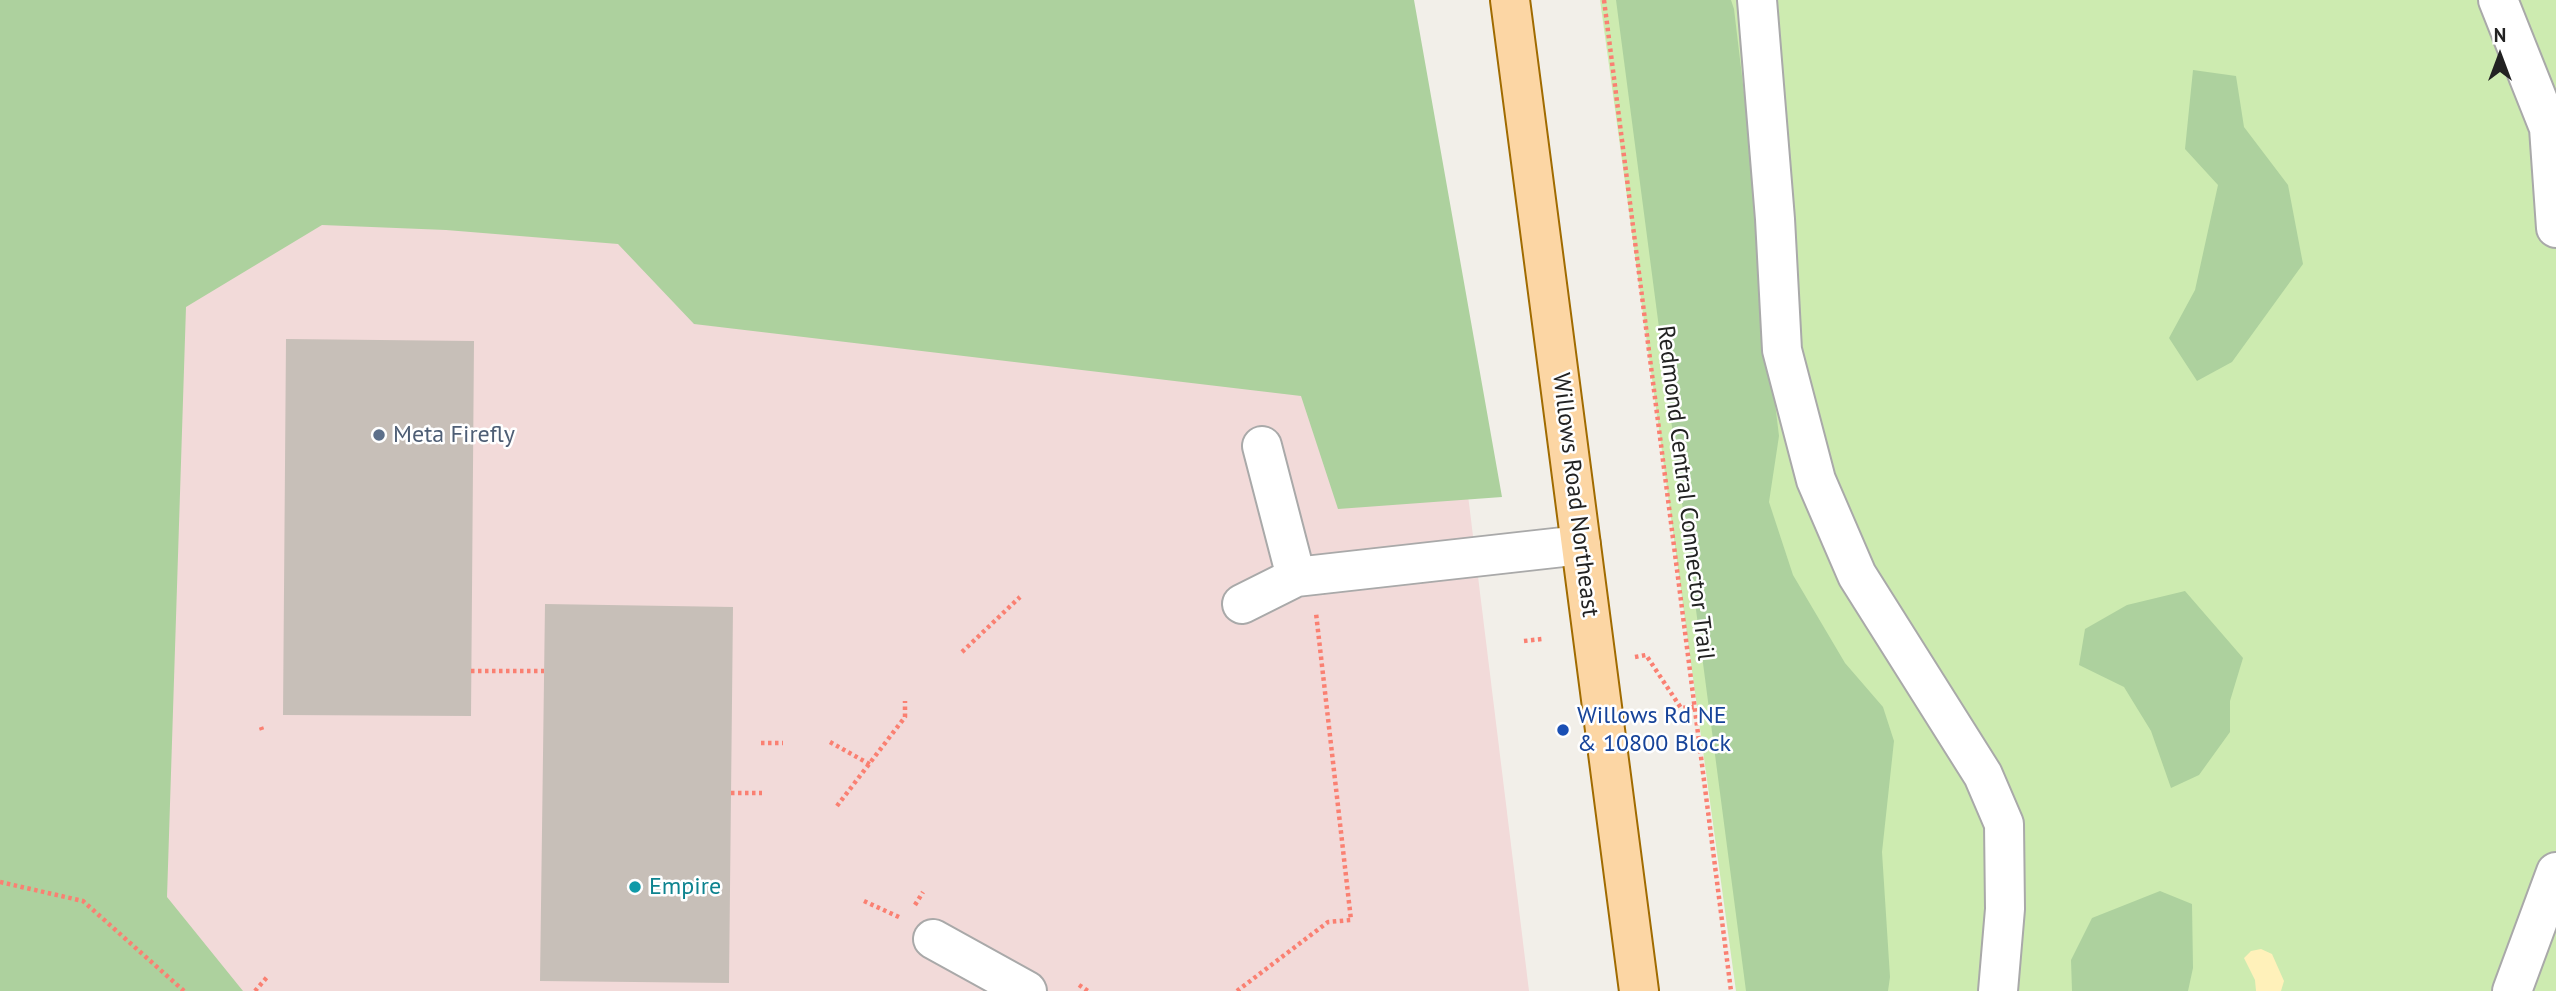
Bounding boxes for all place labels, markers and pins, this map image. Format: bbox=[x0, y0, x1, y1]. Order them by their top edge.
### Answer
place label: Meta Firefly bbox=[393, 421, 515, 449]
marker: Meta Firefly bbox=[371, 427, 387, 443]
place label: Willows Rd NE & 10800 Block bbox=[1577, 702, 1731, 758]
marker: Willows Rd NE & 10800 Block bbox=[1555, 722, 1571, 738]
place label: Empire bbox=[649, 873, 721, 901]
marker: Empire bbox=[627, 879, 643, 895]

